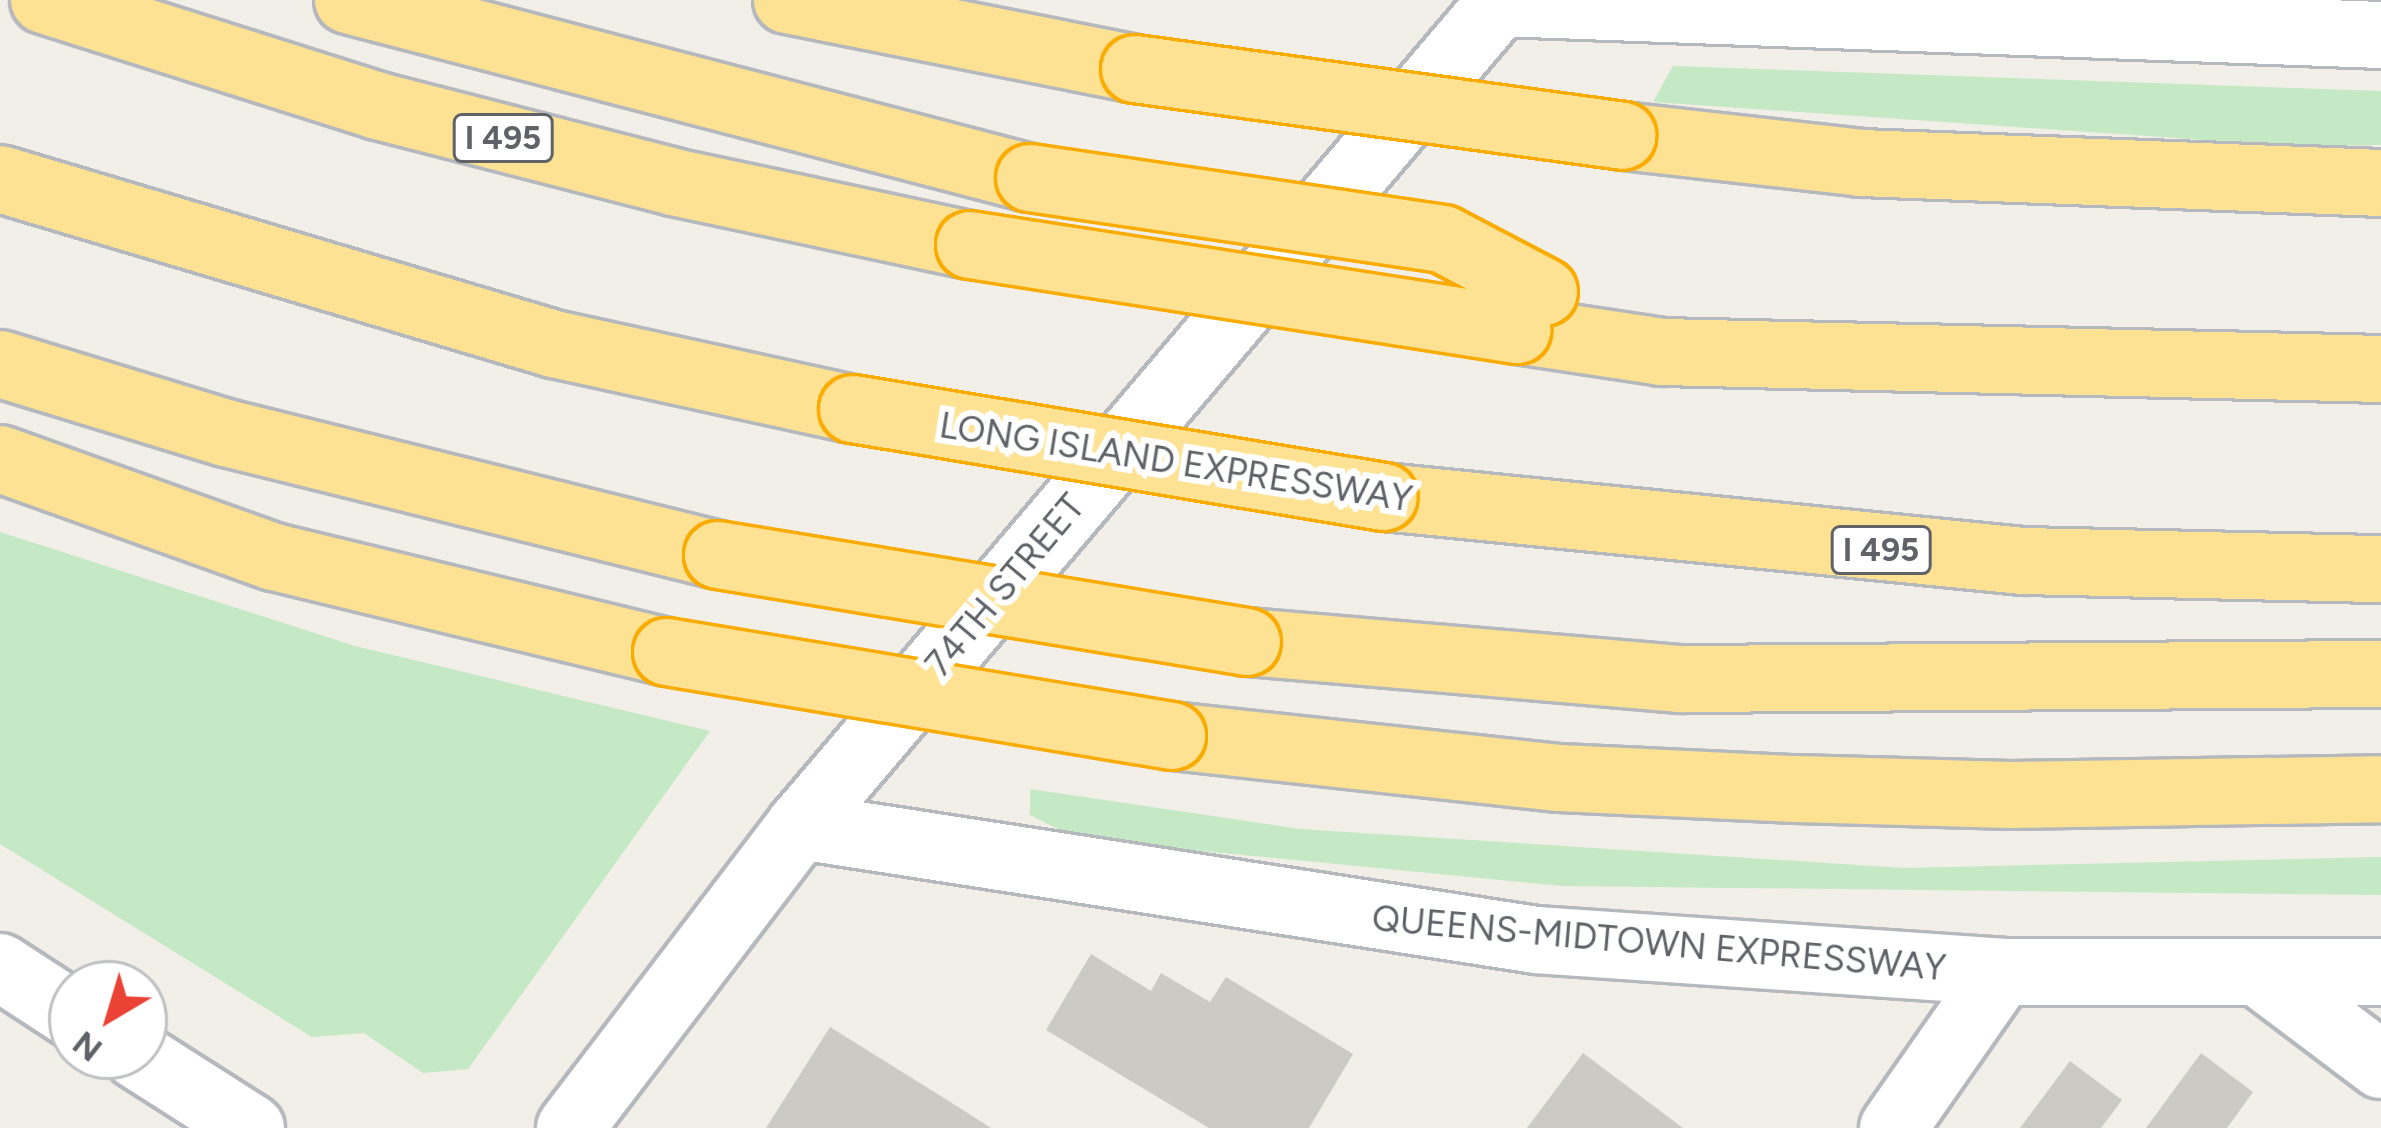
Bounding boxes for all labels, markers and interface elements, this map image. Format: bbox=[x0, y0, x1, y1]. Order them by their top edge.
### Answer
road number: I 495 bbox=[452, 111, 554, 165]
street label: LONG ISLAND EXPRESSWAY bbox=[937, 403, 1415, 521]
street label: 74TH STREET bbox=[916, 485, 1094, 685]
road number: I 495 bbox=[1830, 523, 1932, 577]
street label: QUEENS-MIDTOWN EXPRESSWAY bbox=[1370, 896, 1948, 990]
north arrow bbox=[48, 960, 168, 1080]
text: N bbox=[65, 1023, 109, 1070]

